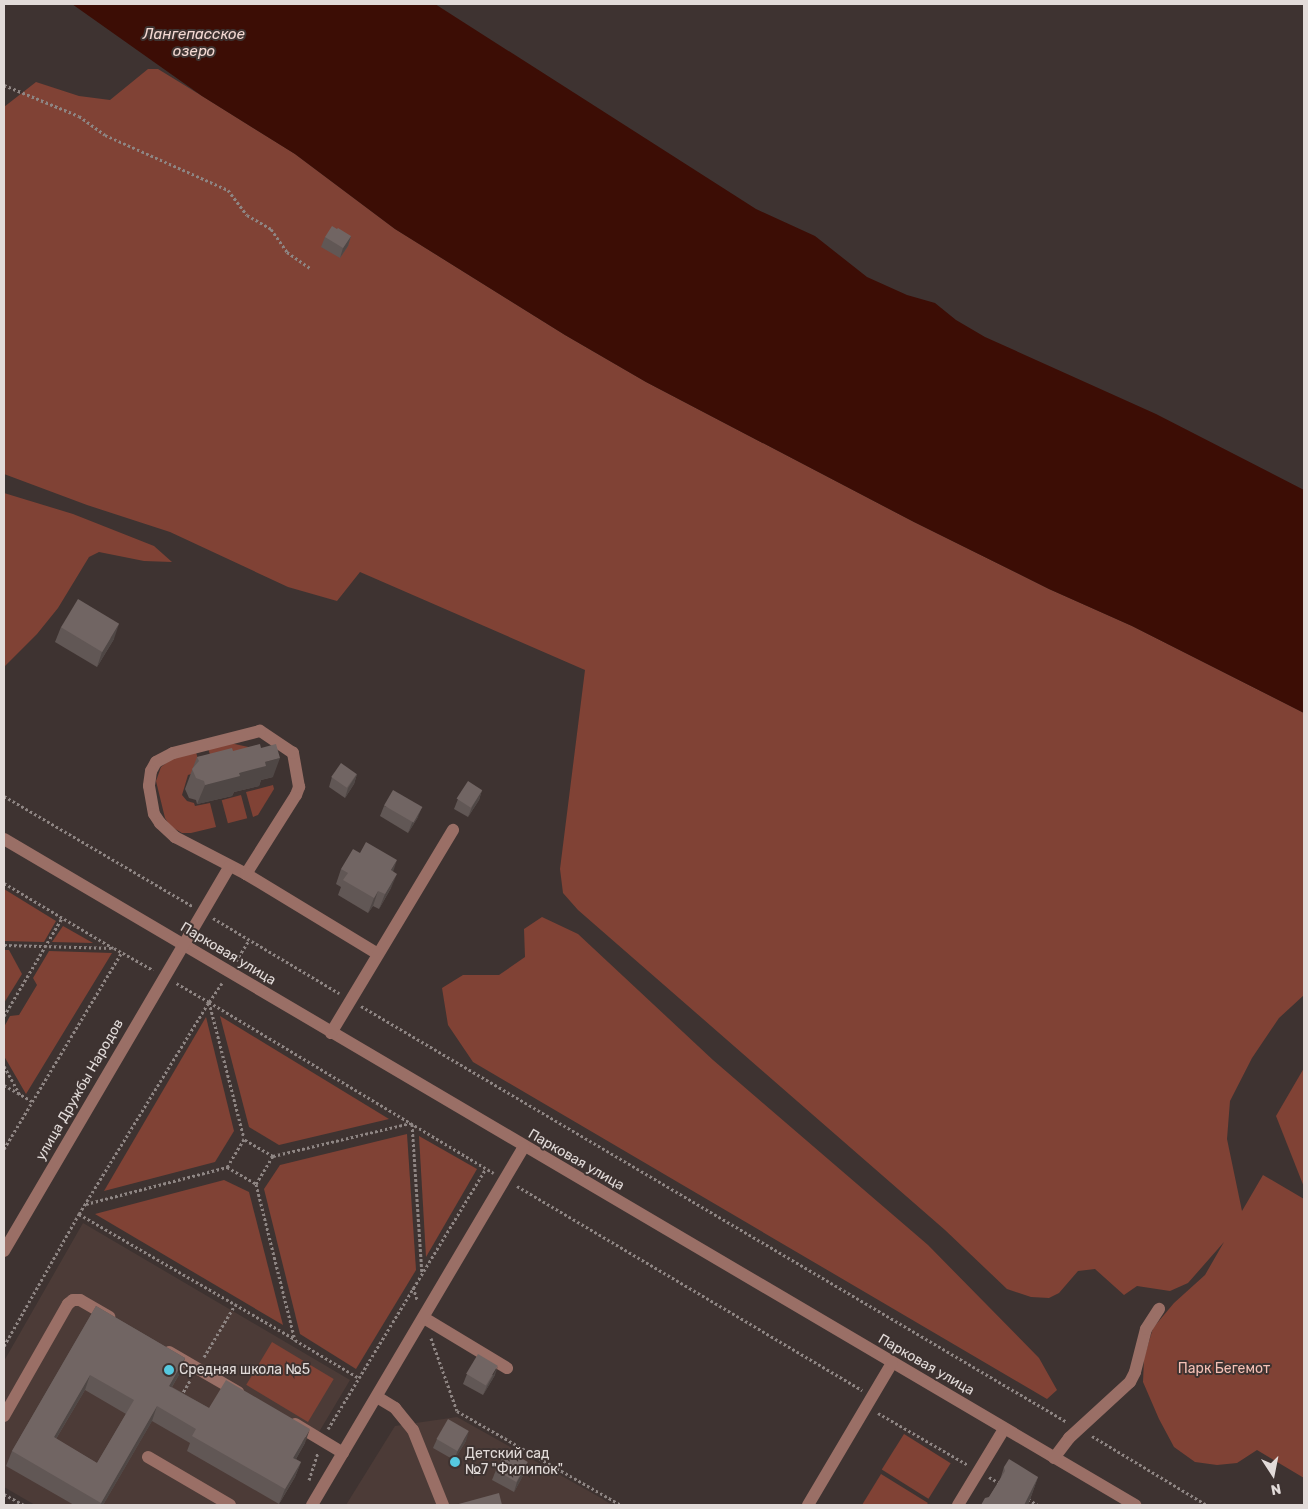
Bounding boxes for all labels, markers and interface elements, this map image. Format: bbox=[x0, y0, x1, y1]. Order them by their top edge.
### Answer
water label: Лангепасское озеро bbox=[143, 25, 245, 60]
street label: Парковая улица bbox=[177, 919, 279, 989]
street label: улица Дружбы Народов bbox=[33, 1016, 127, 1164]
street label: Парковая улица bbox=[525, 1126, 627, 1194]
street label: Парковая улица bbox=[875, 1331, 977, 1399]
park label: Парк Бегемот bbox=[1178, 1361, 1270, 1377]
place label: Средняя школа №5 bbox=[179, 1362, 310, 1378]
marker: Средняя школа №5 bbox=[163, 1364, 175, 1376]
place label: Детский сад №7 "Филипок" bbox=[465, 1446, 563, 1478]
north arrow bbox=[1248, 1449, 1298, 1499]
marker: Детский сад №7 "Филипок" bbox=[449, 1456, 461, 1468]
text: N bbox=[1269, 1480, 1283, 1499]

